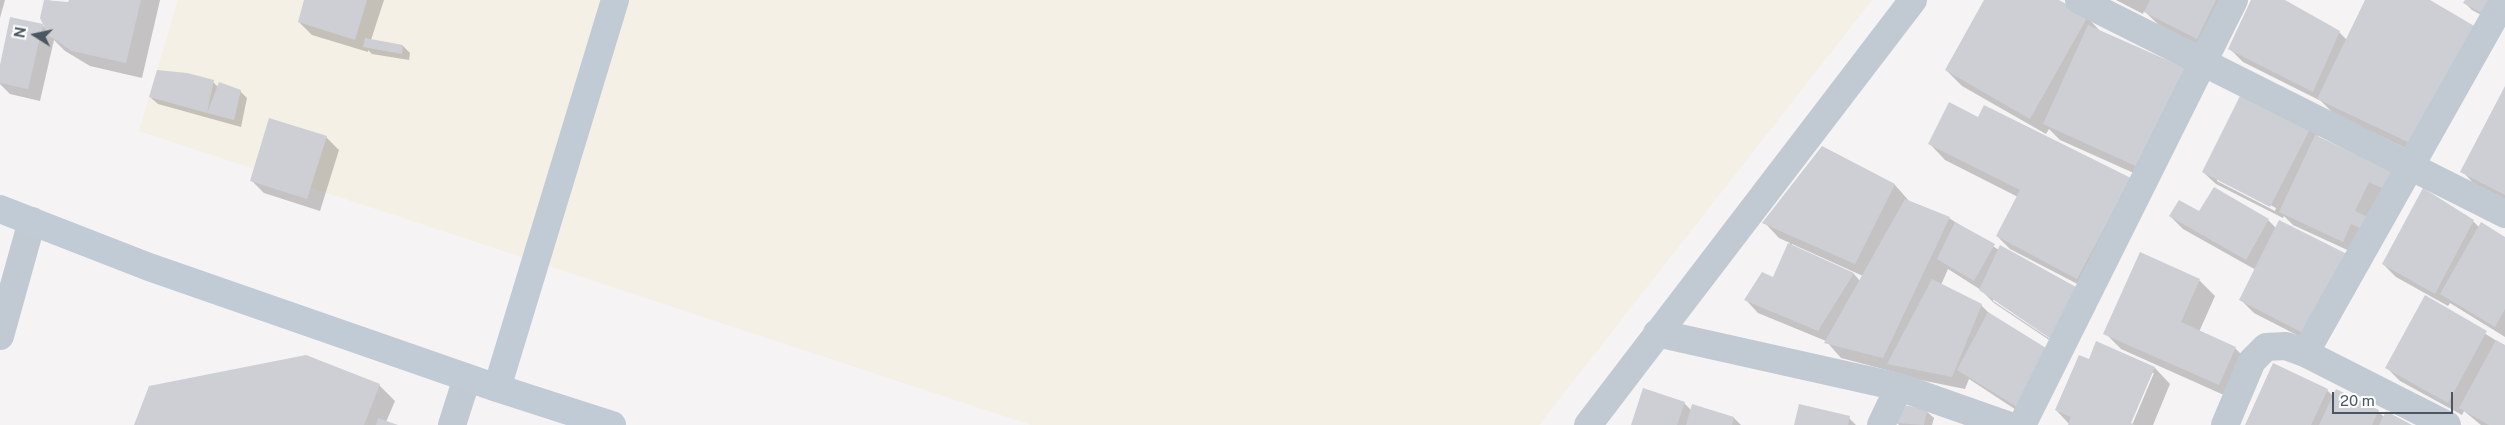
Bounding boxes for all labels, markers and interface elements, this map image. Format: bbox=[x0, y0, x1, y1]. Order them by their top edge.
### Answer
north arrow bbox=[10, 10, 60, 60]
text: N bbox=[11, 26, 29, 39]
scale bar bbox=[2335, 382, 2456, 414]
text: 20 m bbox=[2340, 392, 2375, 409]

